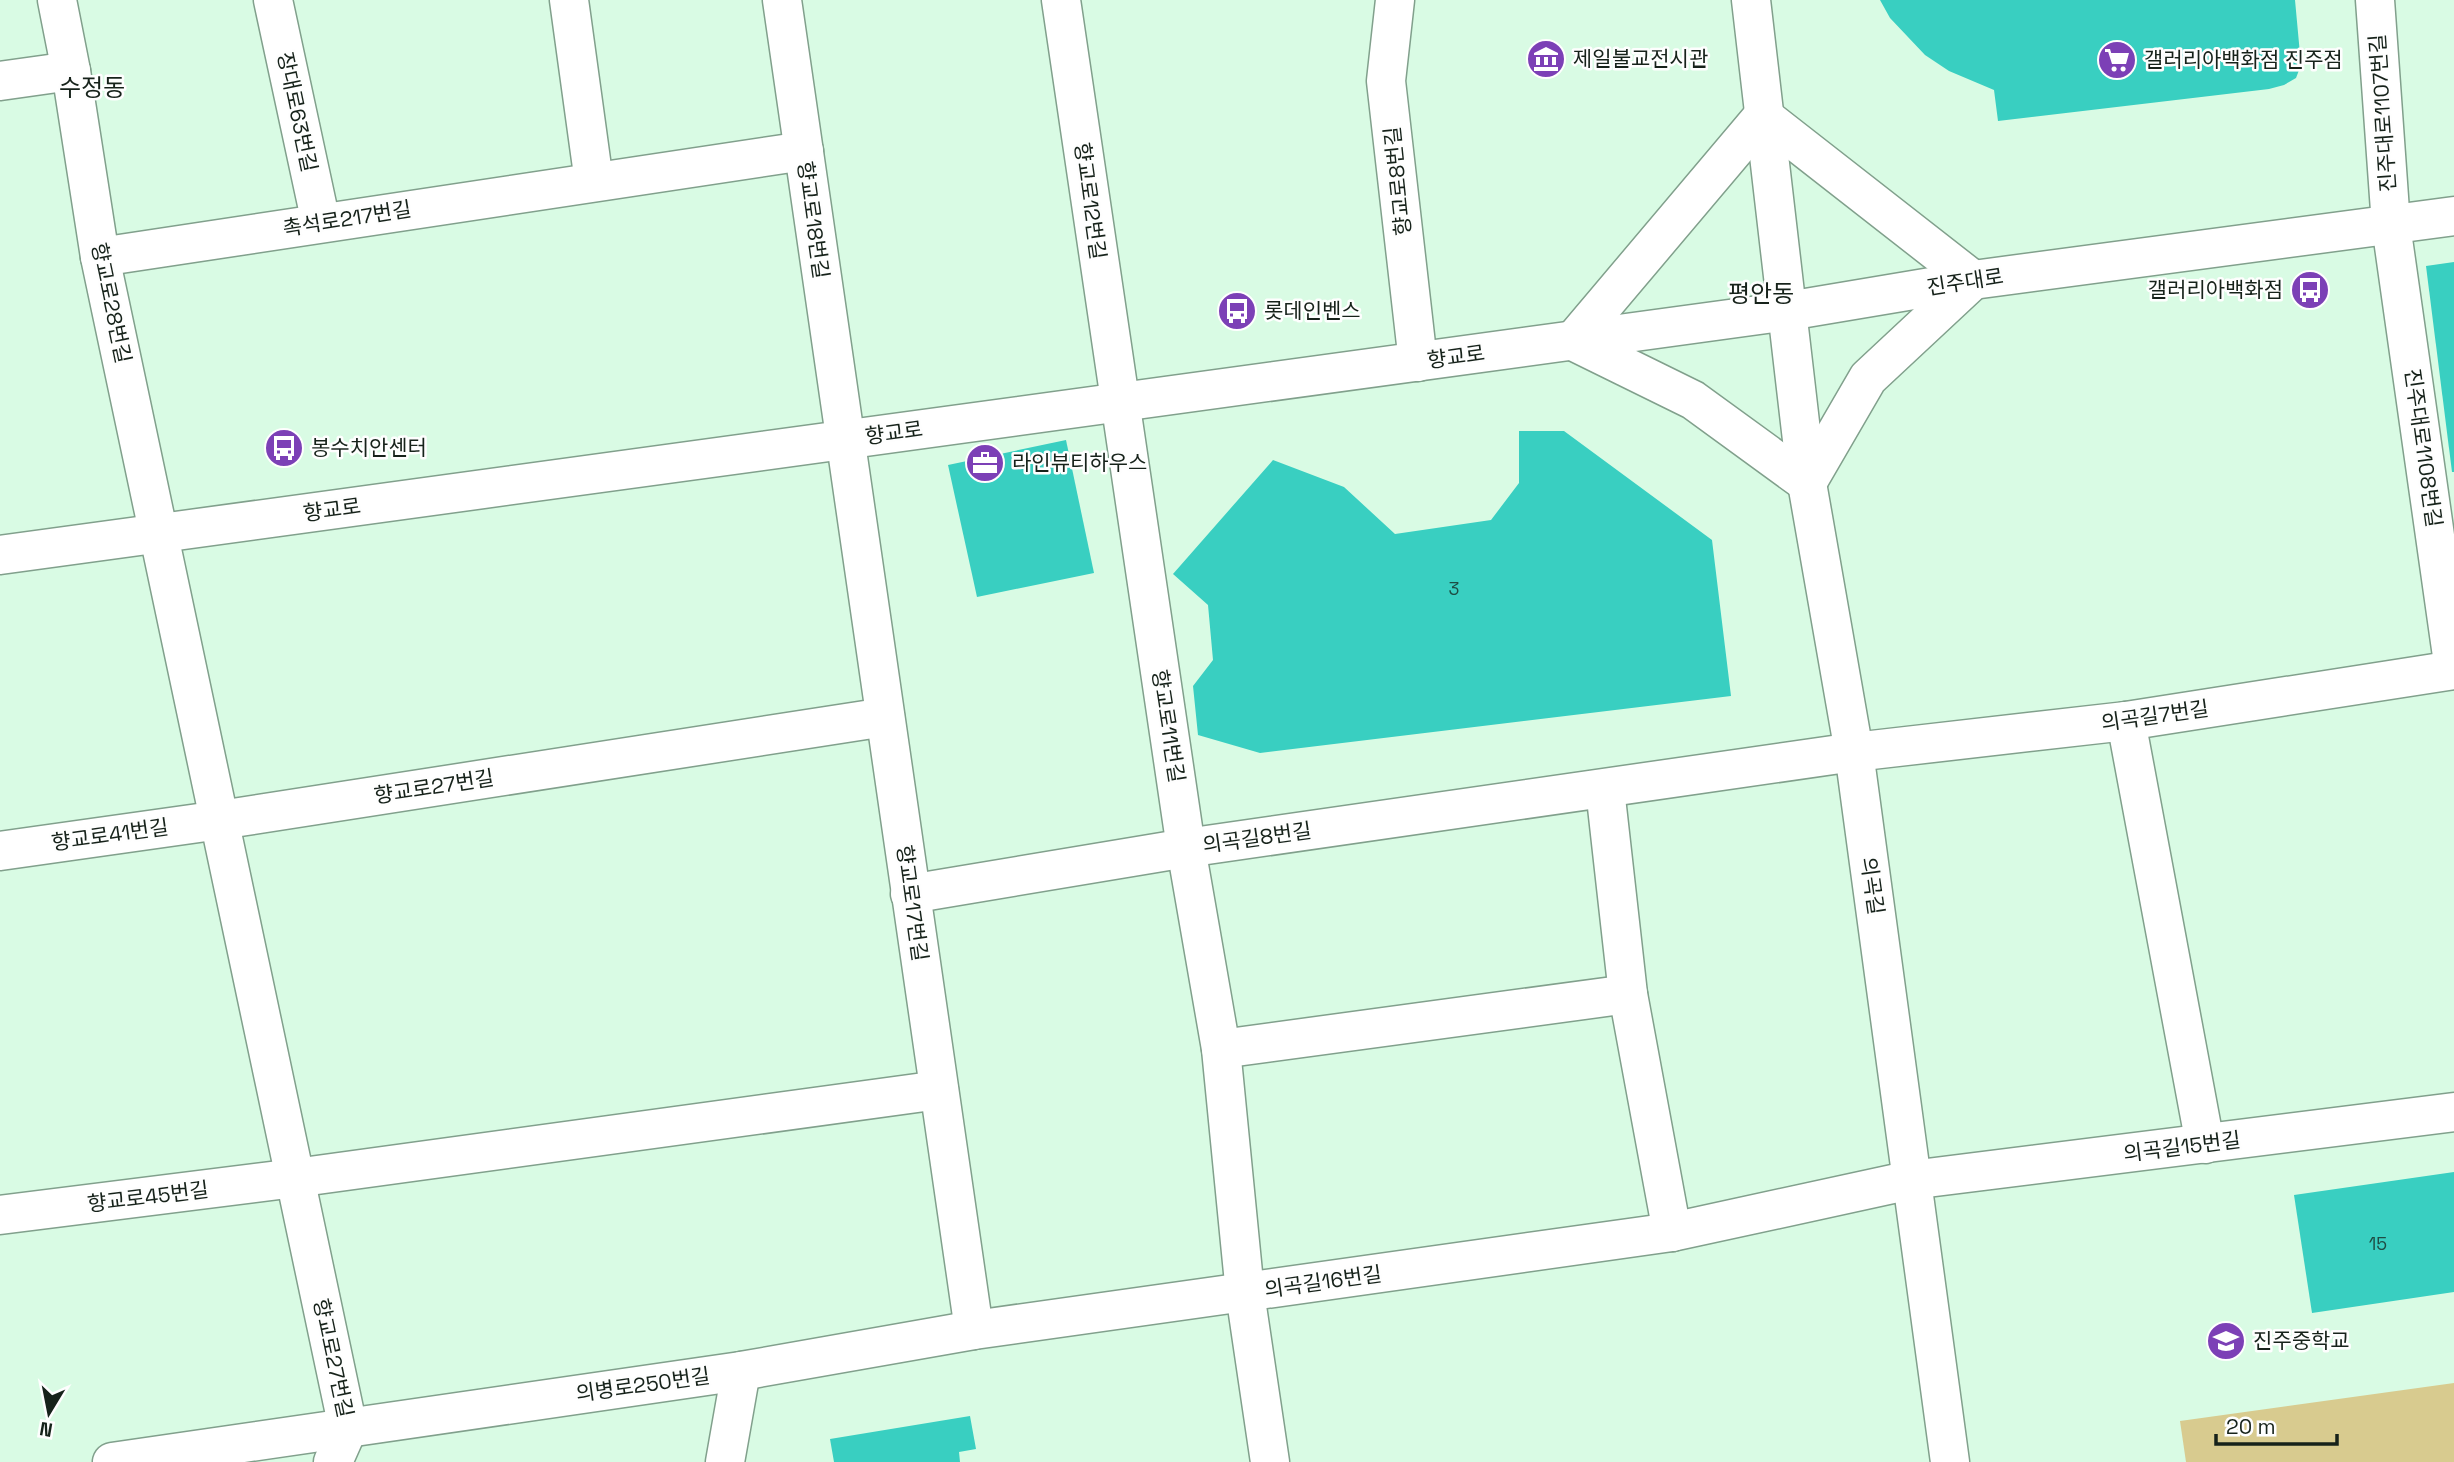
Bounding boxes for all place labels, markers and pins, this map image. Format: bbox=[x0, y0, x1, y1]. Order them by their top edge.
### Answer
museum icon: 제일불교전시관 bbox=[1525, 38, 1567, 80]
supermarket icon: 갤러리아백화점 진주점 bbox=[2096, 39, 2138, 81]
place label: 제일불교전시관 bbox=[1573, 45, 1708, 72]
place label: 갤러리아백화점 진주점 bbox=[2144, 46, 2343, 73]
bus stop icon: 갤러리아백화점 bbox=[2289, 269, 2331, 311]
place label: 갤러리아백화점 bbox=[2148, 276, 2283, 303]
bus stop icon: 롯데인벤스 bbox=[1216, 290, 1258, 332]
place label: 롯데인벤스 bbox=[1264, 297, 1361, 324]
bus stop icon: 봉수치안센터 bbox=[263, 427, 305, 469]
place label: 봉수치안센터 bbox=[311, 434, 427, 461]
office icon: 라인뷰티하우스 bbox=[964, 442, 1006, 484]
place label: 라인뷰티하우스 bbox=[1012, 449, 1147, 476]
school or university icon: 진주중학교 bbox=[2205, 1320, 2247, 1362]
place label: 진주중학교 bbox=[2253, 1327, 2350, 1354]

